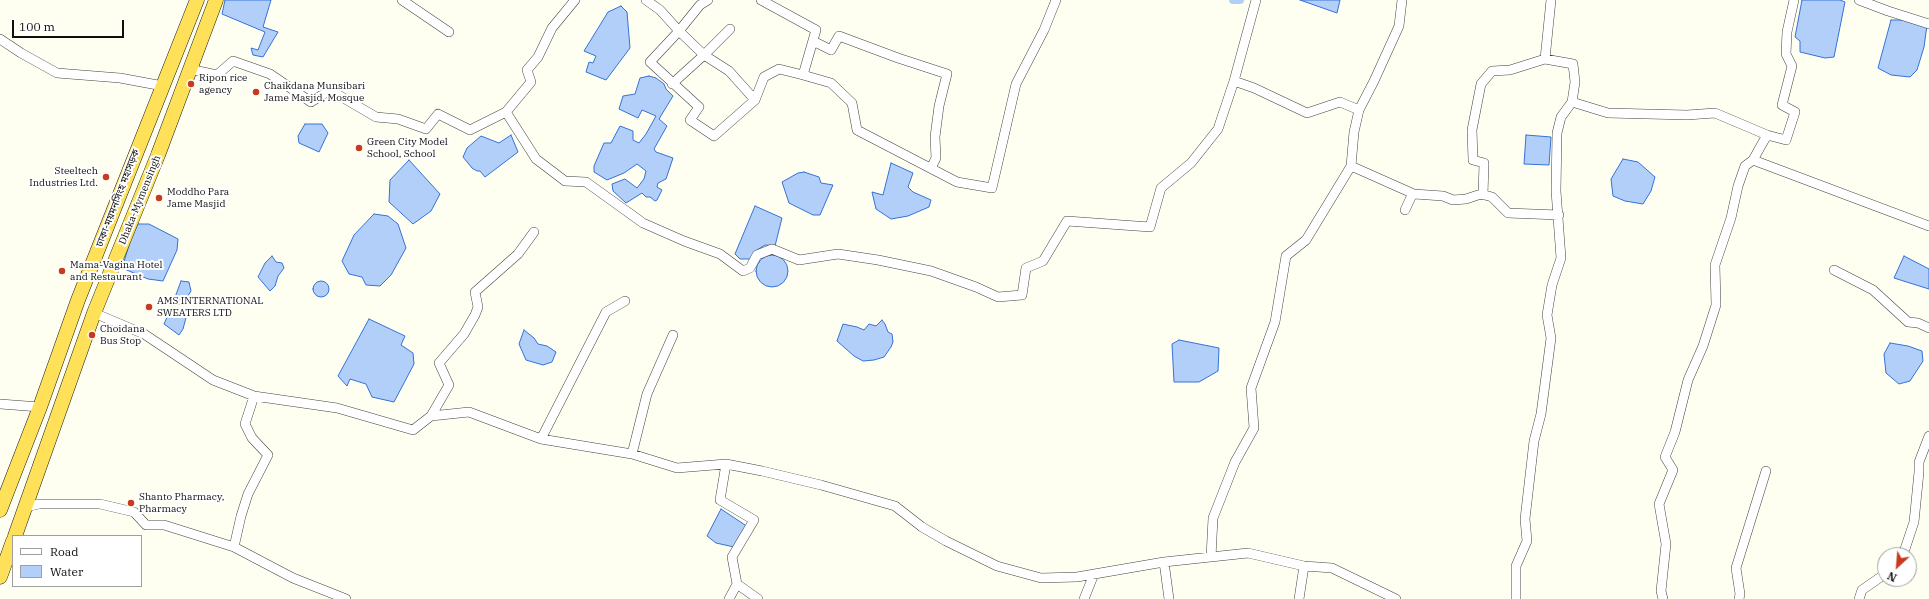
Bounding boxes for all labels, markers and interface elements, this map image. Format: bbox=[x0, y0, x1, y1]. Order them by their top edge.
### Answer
scale bar bbox=[14, 12, 126, 38]
text: 100 m bbox=[19, 19, 55, 34]
place label: Ripon rice agency bbox=[199, 72, 247, 96]
marker: Ripon rice agency bbox=[186, 79, 196, 89]
place label: Chaikdana Munsibari Jame Masjid, Mosque bbox=[264, 80, 365, 104]
marker: Chaikdana Munsibari Jame Masjid, Mosque bbox=[251, 87, 261, 97]
place label: Green City Model School, School bbox=[367, 136, 448, 160]
marker: Green City Model School, School bbox=[354, 143, 364, 153]
street label: ঢাকা-ময়মনসিংহ মহাসড়ক bbox=[94, 147, 142, 249]
street label: Dhaka-Mymensingh bbox=[117, 154, 163, 246]
place label: Steeltech Industries Ltd. bbox=[29, 165, 98, 188]
marker: Steeltech Industries Ltd. bbox=[101, 172, 111, 182]
place label: Moddho Para Jame Masjid bbox=[167, 186, 229, 210]
marker: Moddho Para Jame Masjid bbox=[154, 193, 164, 203]
place label: Mama-Vagina Hotel and Restaurant bbox=[70, 259, 162, 282]
marker: Mama-Vagina Hotel and Restaurant bbox=[57, 266, 67, 276]
place label: AMS INTERNATIONAL SWEATERS LTD bbox=[157, 295, 263, 318]
marker: AMS INTERNATIONAL SWEATERS LTD bbox=[144, 302, 154, 312]
place label: Choidana Bus Stop bbox=[100, 323, 145, 346]
marker: Choidana Bus Stop bbox=[87, 330, 97, 340]
place label: Shanto Pharmacy, Pharmacy bbox=[139, 491, 224, 514]
marker: Shanto Pharmacy, Pharmacy bbox=[126, 498, 136, 508]
legend bbox=[12, 535, 142, 587]
text: Road bbox=[50, 544, 79, 559]
north arrow bbox=[1877, 547, 1917, 587]
text: Water bbox=[50, 564, 83, 579]
text: N bbox=[1885, 569, 1899, 585]

